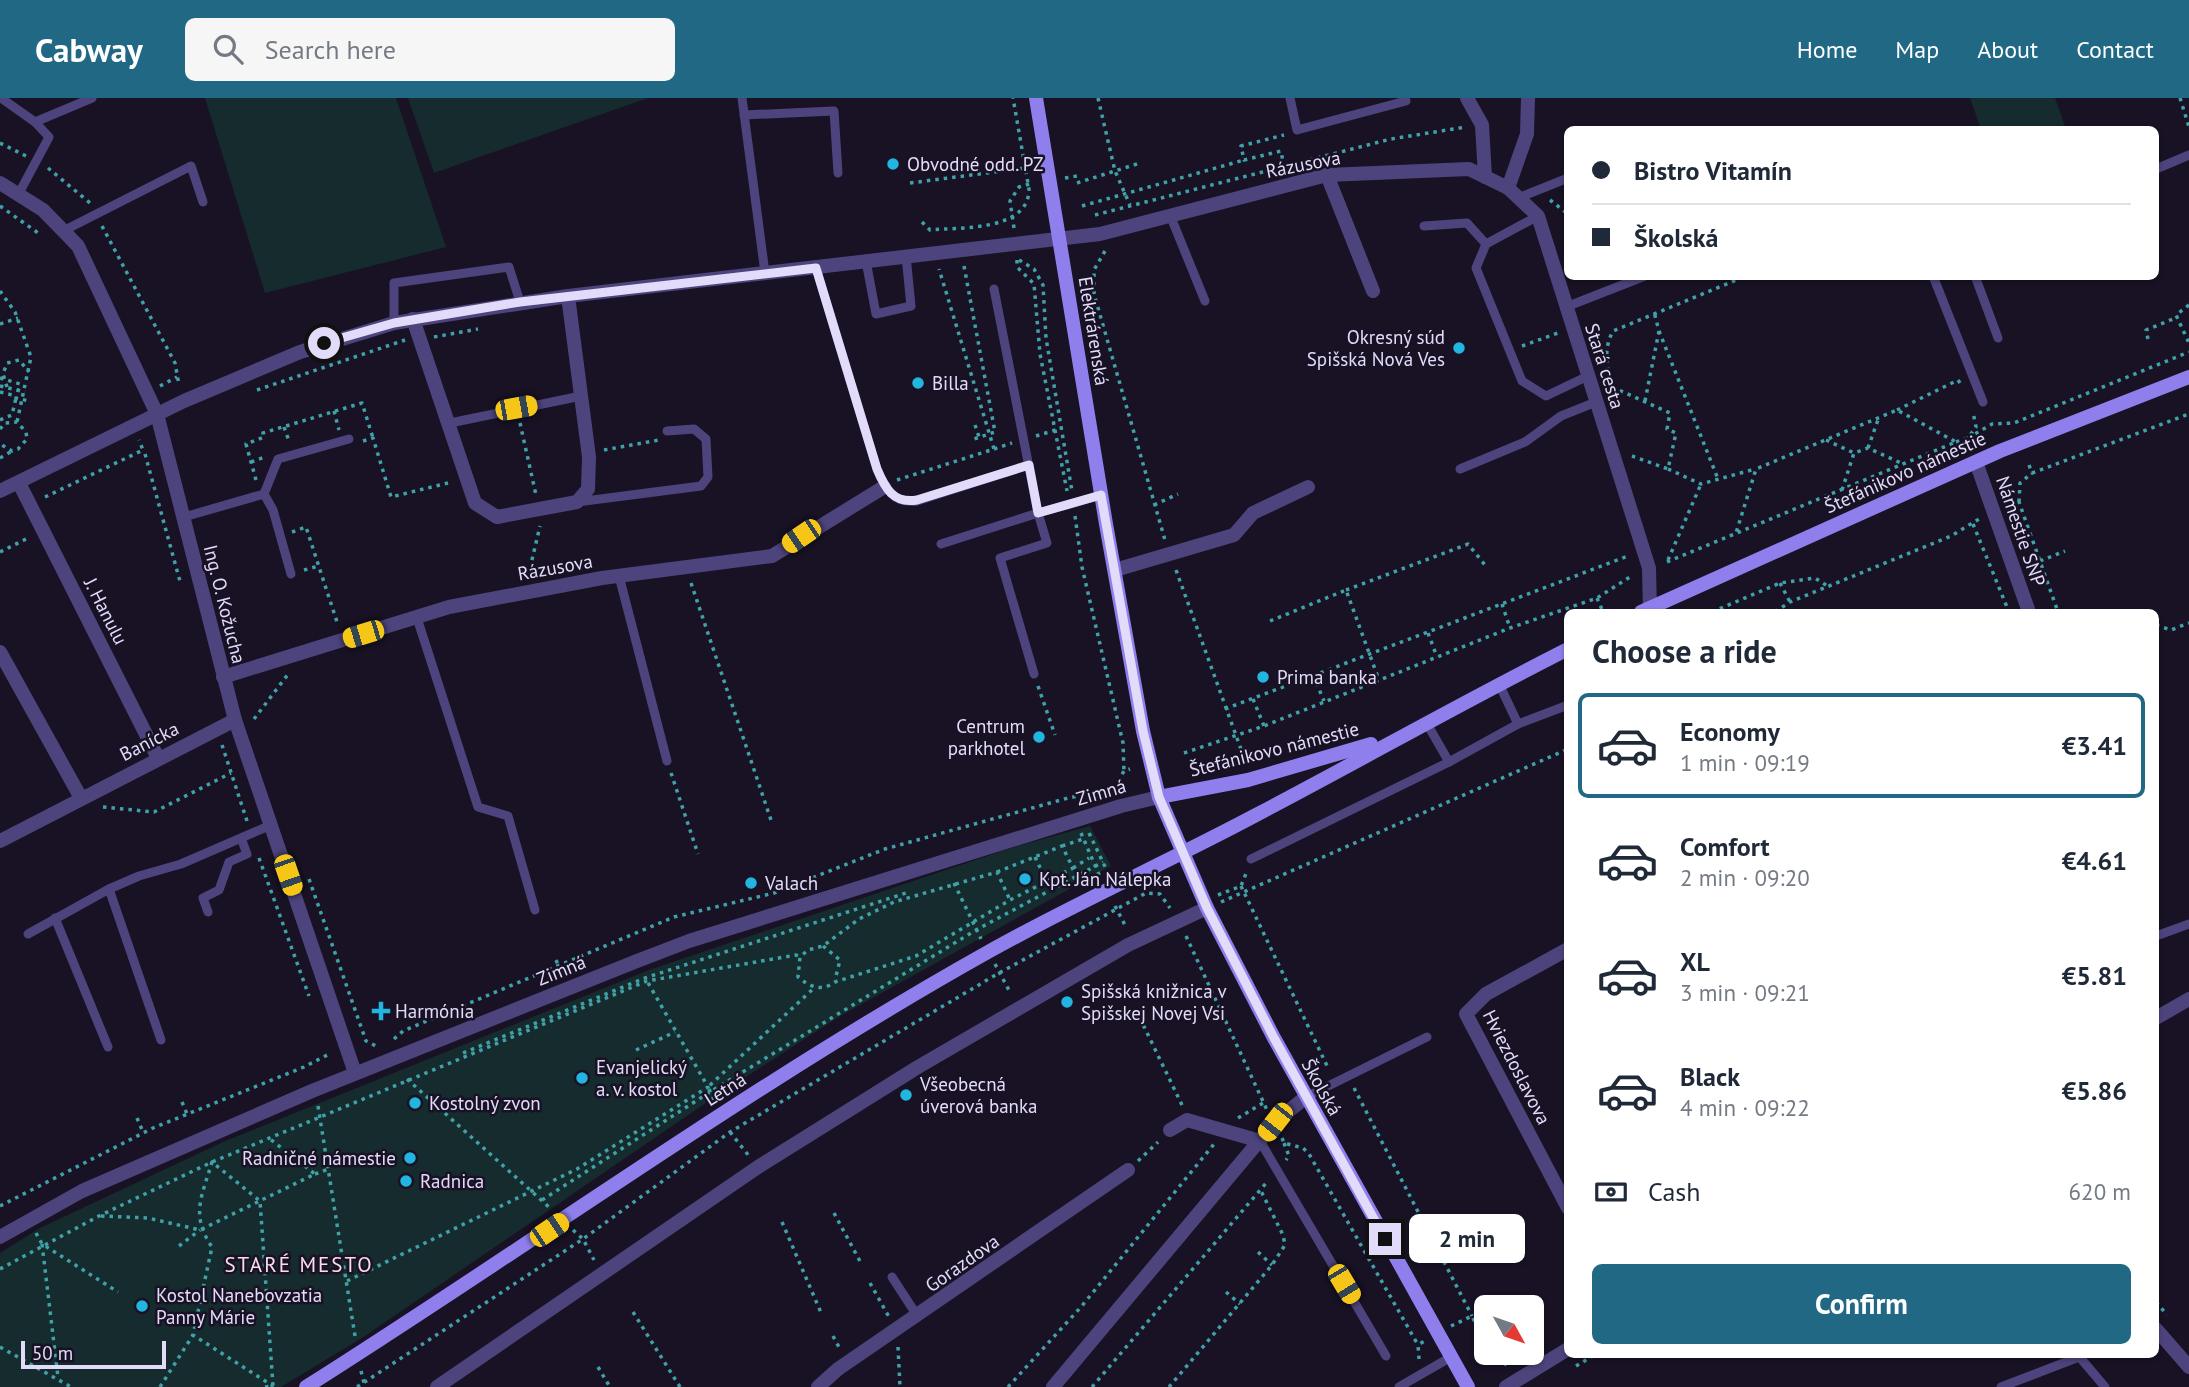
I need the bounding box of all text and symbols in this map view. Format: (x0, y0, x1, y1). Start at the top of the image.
search box (185, 18, 675, 81)
text: Cabway (35, 28, 143, 71)
icon: search (209, 30, 247, 68)
text: Search here (265, 33, 396, 66)
text: Home (1797, 34, 1857, 65)
text: Map (1895, 34, 1939, 65)
text: About (1977, 34, 2038, 65)
text: Contact (2076, 34, 2154, 65)
street label: Rázusova (1264, 145, 1342, 183)
place label: Obvodné odd. PZ (907, 152, 1043, 176)
text: Bistro Vitamín (1634, 154, 1792, 187)
marker: Obvodné odd. PZ (885, 156, 901, 172)
text: Školská (1634, 221, 1718, 254)
street label: Elektrárenská (1074, 275, 1114, 387)
street label: Stará cesta (1580, 320, 1630, 412)
place label: Okresný súd Spišská Nová Ves (1307, 325, 1445, 371)
route start (308, 327, 340, 359)
marker: Okresný súd Spišská Nová Ves (1451, 340, 1467, 356)
place label: Billa (932, 371, 969, 395)
marker: Billa (910, 375, 926, 391)
car (494, 394, 539, 422)
street label: Štefánikovo námestie (1821, 426, 1989, 518)
street label: Námestie SNP (1991, 473, 2051, 589)
car (778, 516, 825, 556)
street label: Ing. O. Kožucha (199, 542, 251, 666)
street label: Rázusova (516, 549, 594, 585)
street label: J. Hanulu (79, 573, 133, 648)
car (340, 618, 387, 650)
text: Choose a ride (1592, 630, 1777, 672)
place label: Prima banka (1277, 665, 1377, 689)
marker: Prima banka (1255, 669, 1271, 685)
place label: Centrum parkhotel (948, 714, 1025, 760)
icon: car (1596, 714, 1659, 777)
text: Economy (1680, 715, 1780, 748)
street label: Banícka (115, 716, 183, 766)
street label: Štefánikovo námestie (1187, 716, 1361, 782)
marker: Centrum parkhotel (1031, 729, 1047, 745)
text: €3.41 (2062, 729, 2127, 762)
text: 1 min · 09:19 (1680, 748, 1810, 777)
street label: Zimná (1073, 773, 1129, 811)
icon: car (1596, 829, 1659, 892)
text: Comfort (1680, 830, 1770, 863)
text: €4.61 (2062, 844, 2127, 877)
car (272, 852, 305, 898)
text: 2 min · 09:20 (1680, 863, 1810, 892)
place label: Kpt. Ján Nálepka (1039, 867, 1171, 891)
place label: Valach (764, 871, 818, 895)
marker: Kpt. Ján Nálepka (1017, 871, 1033, 887)
marker: Valach (743, 875, 759, 891)
icon: car (1596, 944, 1659, 1007)
text: XL (1680, 945, 1710, 978)
street label: Zimná (533, 949, 589, 991)
text: €5.81 (2062, 959, 2127, 992)
text: 3 min · 09:21 (1680, 978, 1810, 1007)
place label: Spišská knižnica v Spišskej Novej Vsi (1081, 979, 1227, 1025)
marker: Spišská knižnica v Spišskej Novej Vsi (1059, 994, 1075, 1010)
place label: Harmónia (395, 999, 474, 1023)
marker: Harmónia (373, 1003, 389, 1019)
street label: Hviezdoslavova (1478, 1005, 1556, 1129)
street label: Školská (1297, 1054, 1347, 1120)
place label: Evanjelický a. v. kostol (596, 1055, 687, 1101)
icon: car (1596, 1059, 1659, 1122)
text: Black (1680, 1060, 1740, 1093)
street label: Letná (700, 1067, 750, 1111)
marker: Evanjelický a. v. kostol (574, 1070, 590, 1086)
place label: Všeobecná úverová banka (919, 1072, 1038, 1118)
text: €5.86 (2062, 1074, 2127, 1107)
marker: Všeobecná úverová banka (898, 1087, 914, 1103)
place label: Kostolný zvon (429, 1091, 541, 1115)
text: 4 min · 09:22 (1680, 1093, 1810, 1122)
marker: Kostolný zvon (407, 1095, 423, 1111)
car (1254, 1099, 1297, 1145)
place label: Radničné námestie (242, 1146, 396, 1170)
marker: Radničné námestie (402, 1150, 418, 1166)
place label: Radnica (420, 1169, 484, 1193)
marker: Radnica (398, 1173, 414, 1189)
icon: cash (1592, 1173, 1630, 1211)
text: Cash (1648, 1175, 1700, 1208)
text: 620 m (2069, 1177, 2131, 1206)
car (526, 1210, 573, 1250)
callout: 2 min (1410, 1214, 1525, 1264)
route end (1369, 1223, 1401, 1255)
text: 2 min (1439, 1224, 1495, 1253)
street label: Gorazdova (920, 1229, 1004, 1297)
district label: STARÉ MESTO (224, 1251, 374, 1278)
car (1325, 1261, 1364, 1307)
button: Confirm (1592, 1264, 2131, 1344)
place label: Kostol Nanebovzatia Panny Márie (156, 1283, 322, 1329)
north arrow (1474, 1295, 1544, 1365)
map controls (1474, 1295, 1544, 1365)
marker: Kostol Nanebovzatia Panny Márie (134, 1298, 150, 1314)
scale bar (21, 1338, 166, 1370)
text: 50 m (32, 1341, 73, 1365)

